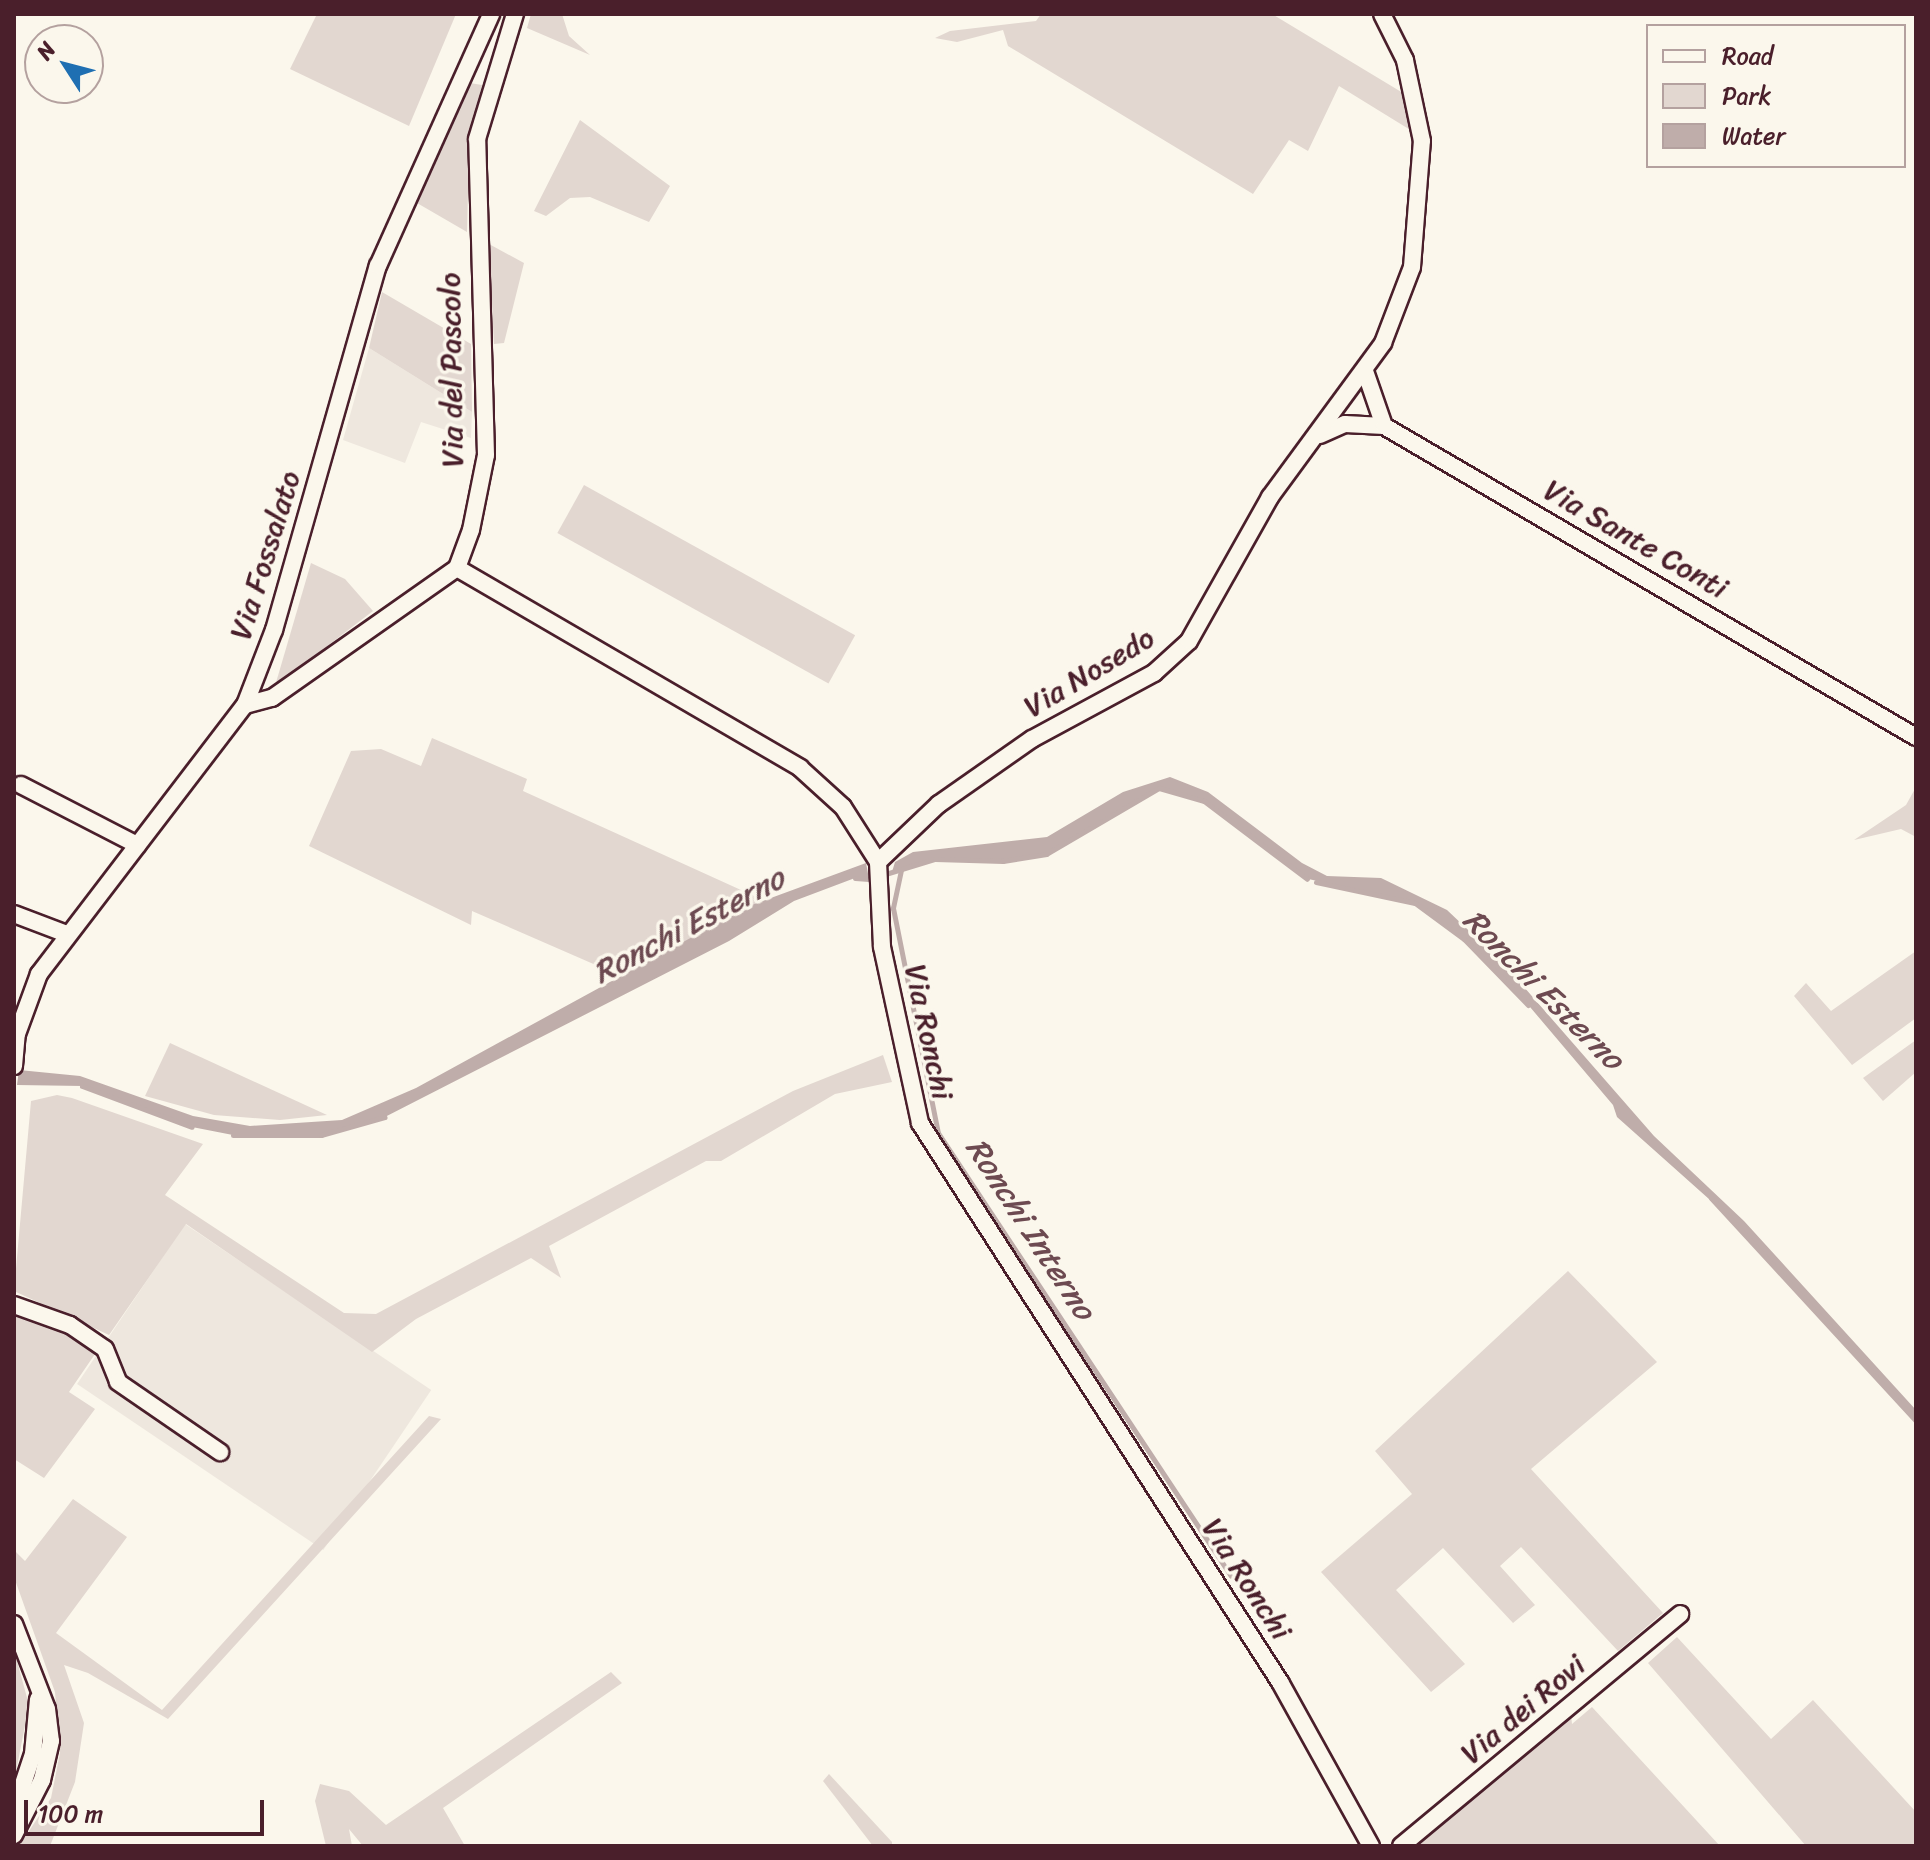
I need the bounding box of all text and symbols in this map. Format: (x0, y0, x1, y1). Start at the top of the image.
north arrow (24, 24, 104, 104)
legend (1646, 24, 1906, 168)
text: N (26, 33, 66, 68)
text: Road (1722, 35, 1773, 77)
text: Park (1722, 75, 1771, 117)
text: Water (1722, 115, 1785, 157)
street label: Via del Pascolo (431, 271, 471, 469)
street label: Via Fossalato (222, 466, 308, 644)
street label: Via Sante Conti (1537, 472, 1735, 606)
street label: Via Nosedo (1018, 619, 1160, 725)
water label: Ronchi Esterno (586, 859, 792, 993)
water label: Ronchi Esterno (1454, 901, 1632, 1079)
street label: Via Ronchi (897, 961, 961, 1103)
water label: Ronchi Interno (957, 1131, 1103, 1327)
street label: Via Ronchi (1194, 1512, 1300, 1646)
street label: Via dei Rovi (1453, 1646, 1593, 1772)
scale bar (28, 1784, 268, 1834)
text: 100 m (38, 1793, 103, 1835)

